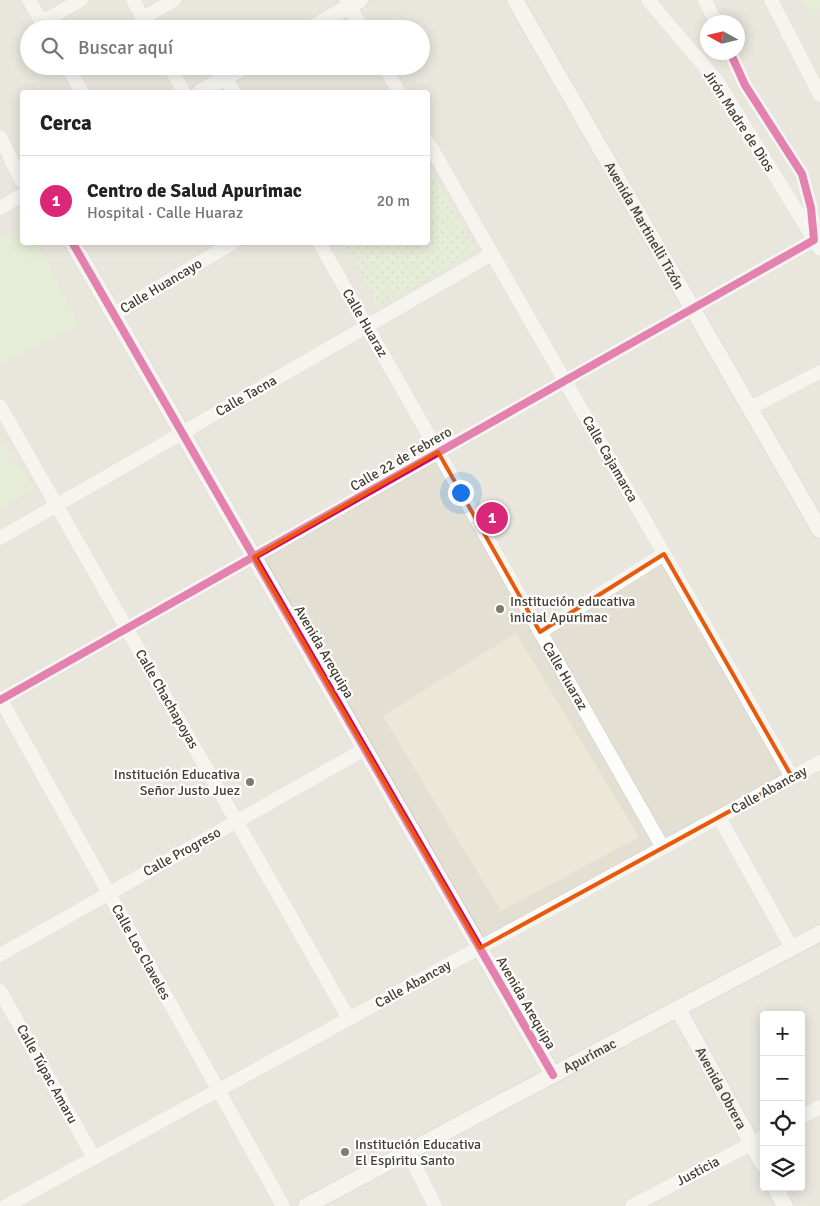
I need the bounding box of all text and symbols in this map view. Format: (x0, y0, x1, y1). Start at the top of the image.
north arrow (700, 15, 745, 60)
search box (20, 20, 430, 75)
icon: search (38, 34, 66, 62)
text: Buscar aquí (78, 36, 173, 60)
street label: Jirón Madre de Dios (700, 67, 778, 175)
text: Cerca (40, 110, 92, 136)
street label: Avenida Martinelli Tizón (601, 158, 688, 292)
text: Centro de Salud Apurimac (87, 179, 302, 203)
text: 1 (52, 191, 60, 211)
text: 20 m (376, 191, 410, 211)
text: Hospital · Calle Huaraz (87, 203, 243, 223)
street label: Calle Huancayo (117, 255, 205, 317)
street label: Calle Huaraz (339, 286, 391, 360)
street label: Calle Tacna (212, 372, 280, 420)
street label: Calle Cajamarca (578, 413, 642, 505)
street label: Calle 22 de Febrero (347, 423, 455, 495)
your location (448, 480, 474, 506)
pin: 1 (476, 499, 508, 537)
place label: Institución educativa inicial Apurimac (510, 593, 635, 626)
street label: Avenida Arequipa (291, 603, 357, 701)
marker: Institución educativa inicial Apurimac (494, 603, 506, 615)
street label: Calle Huaraz (539, 639, 591, 713)
street label: Calle Chachapoyas (132, 646, 202, 752)
street label: Calle Abancay (728, 762, 810, 818)
place label: Institución Educativa Señor Justo Juez (114, 766, 240, 799)
marker: Institución Educativa Señor Justo Juez (244, 776, 256, 788)
street label: Calle Progreso (140, 824, 224, 880)
street label: Calle Los Claveles (108, 901, 174, 1003)
street label: Avenida Arequipa (493, 954, 559, 1052)
street label: Calle Abancay (372, 956, 454, 1012)
map controls (760, 1011, 805, 1191)
button: + (760, 1011, 805, 1056)
street label: Calle Túpac Amaru (13, 1021, 81, 1127)
street label: Apurímac (560, 1034, 619, 1076)
street label: Avenida Obrera (692, 1044, 751, 1132)
button: − (760, 1056, 805, 1101)
button: locate (760, 1101, 805, 1146)
place label: Institución Educativa El Espiritu Santo (355, 1136, 481, 1169)
marker: Institución Educativa El Espiritu Santo (339, 1146, 351, 1158)
button: layers (760, 1146, 805, 1191)
street label: Justicia (673, 1153, 723, 1189)

